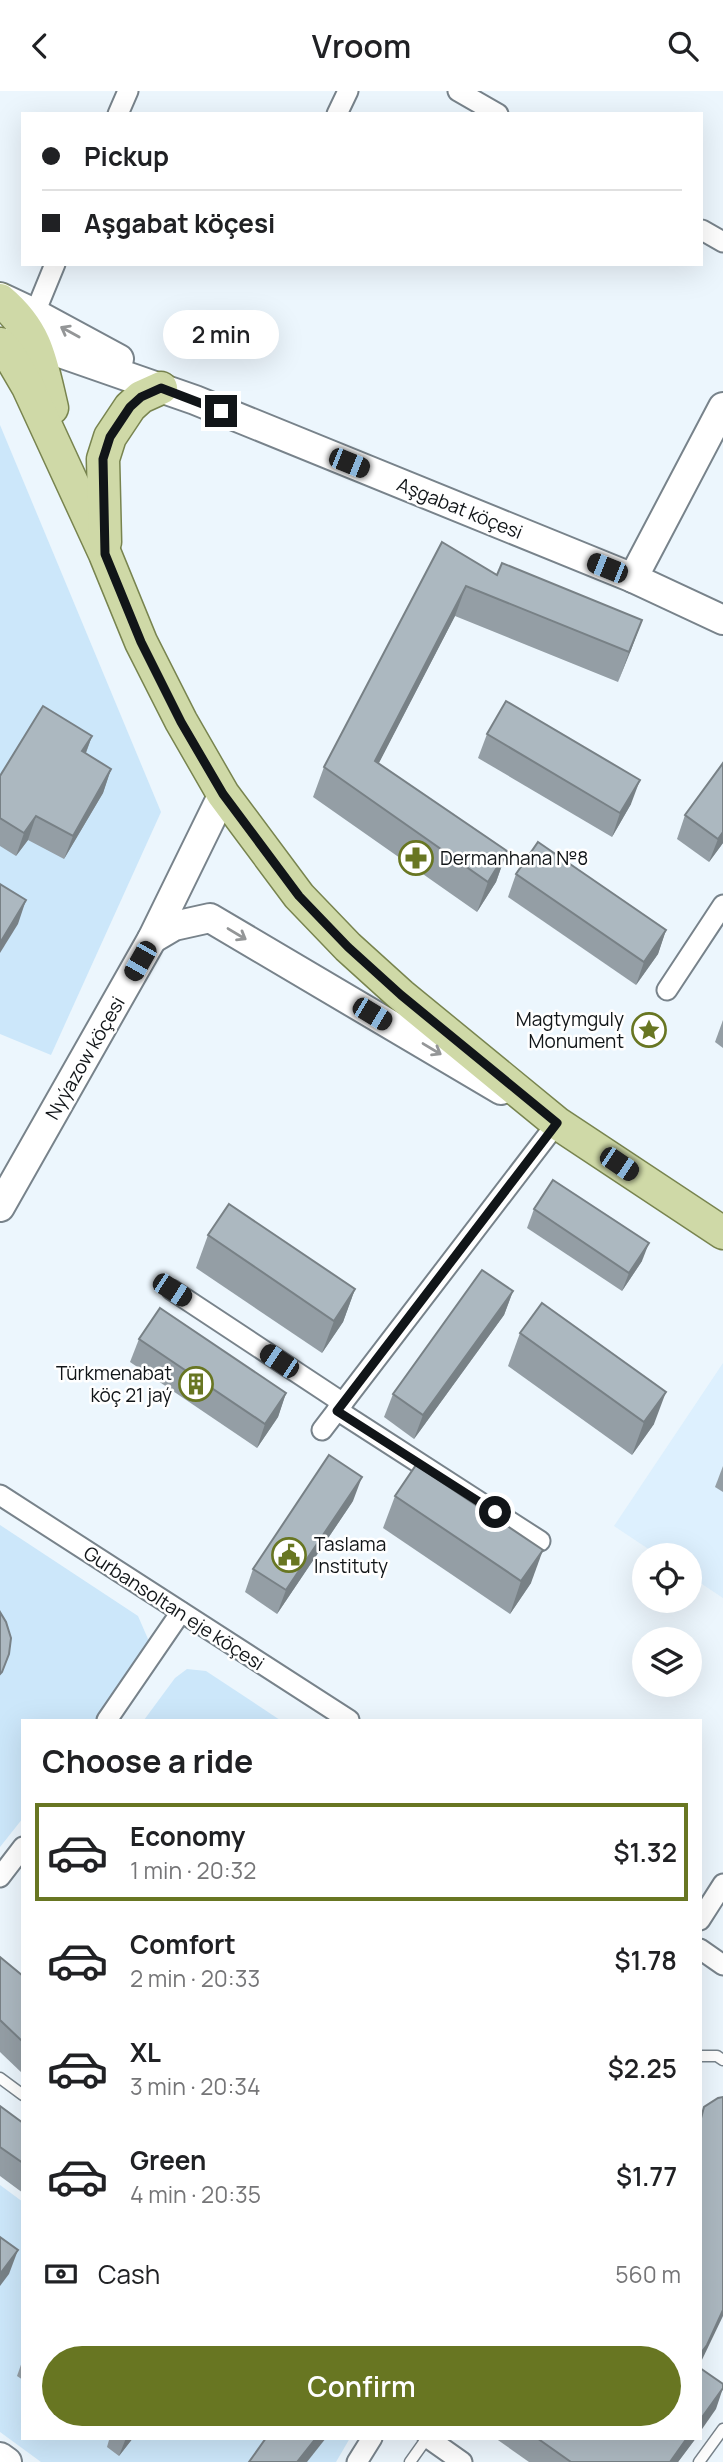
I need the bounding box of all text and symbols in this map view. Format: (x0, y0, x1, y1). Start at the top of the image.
text: Vroom (312, 24, 411, 68)
icon: back (21, 27, 59, 65)
icon: search (664, 27, 702, 65)
text: Pickup (84, 138, 169, 174)
text: Aşgabat köçesi (84, 205, 275, 241)
callout: 2 min (163, 309, 279, 359)
text: 2 min (192, 318, 250, 350)
one-way arrow (61, 325, 81, 339)
route end (205, 395, 237, 427)
car (326, 445, 373, 481)
street label: Aşgabat köçesi (393, 471, 527, 545)
car (584, 550, 631, 586)
pharmacy icon: Dermanhana №8 (397, 839, 435, 877)
place label: Dermanhana №8 (440, 845, 588, 871)
one-way arrow (226, 927, 246, 941)
car (121, 938, 160, 984)
street label: Nyýazow köçesi (39, 992, 131, 1124)
car (349, 994, 396, 1034)
place label: Magtymguly Monument (516, 1006, 624, 1054)
place icon: Magtymguly Monument (630, 1011, 668, 1049)
one-way arrow (422, 1043, 442, 1057)
car (596, 1144, 643, 1184)
car (149, 1270, 196, 1310)
car (256, 1341, 303, 1381)
place label: Türkmenabat köç 21 jaý (56, 1360, 172, 1408)
building icon: Türkmenabat köç 21 jaý (177, 1365, 215, 1403)
route start (479, 1496, 511, 1528)
place label: Taslama Instituty (314, 1531, 388, 1579)
public building icon: Taslama Instituty (270, 1536, 308, 1574)
street label: Gurbansoltan eje köçesi (79, 1540, 269, 1676)
map controls (632, 1543, 702, 1697)
button: locate (632, 1543, 702, 1613)
button: layers (632, 1627, 702, 1697)
text: Choose a ride (42, 1739, 253, 1783)
text: Economy (130, 1818, 245, 1854)
icon: car (46, 1821, 109, 1884)
text: $1.32 (613, 1834, 677, 1870)
text: 1 min · 20:32 (130, 1854, 256, 1886)
text: Comfort (130, 1926, 236, 1962)
icon: car (46, 1929, 109, 1992)
text: $1.78 (614, 1942, 677, 1978)
text: 2 min · 20:33 (130, 1962, 260, 1994)
text: XL (130, 2034, 161, 2070)
icon: car (46, 2037, 109, 2100)
text: $2.25 (608, 2050, 677, 2086)
text: 3 min · 20:34 (130, 2070, 261, 2102)
text: Green (130, 2142, 206, 2178)
icon: car (46, 2145, 109, 2208)
text: $1.77 (616, 2158, 677, 2194)
text: 4 min · 20:35 (130, 2178, 261, 2210)
icon: cash (42, 2255, 80, 2293)
text: Cash (98, 2256, 160, 2292)
text: 560 m (615, 2258, 681, 2290)
button: Confirm (42, 2346, 681, 2426)

